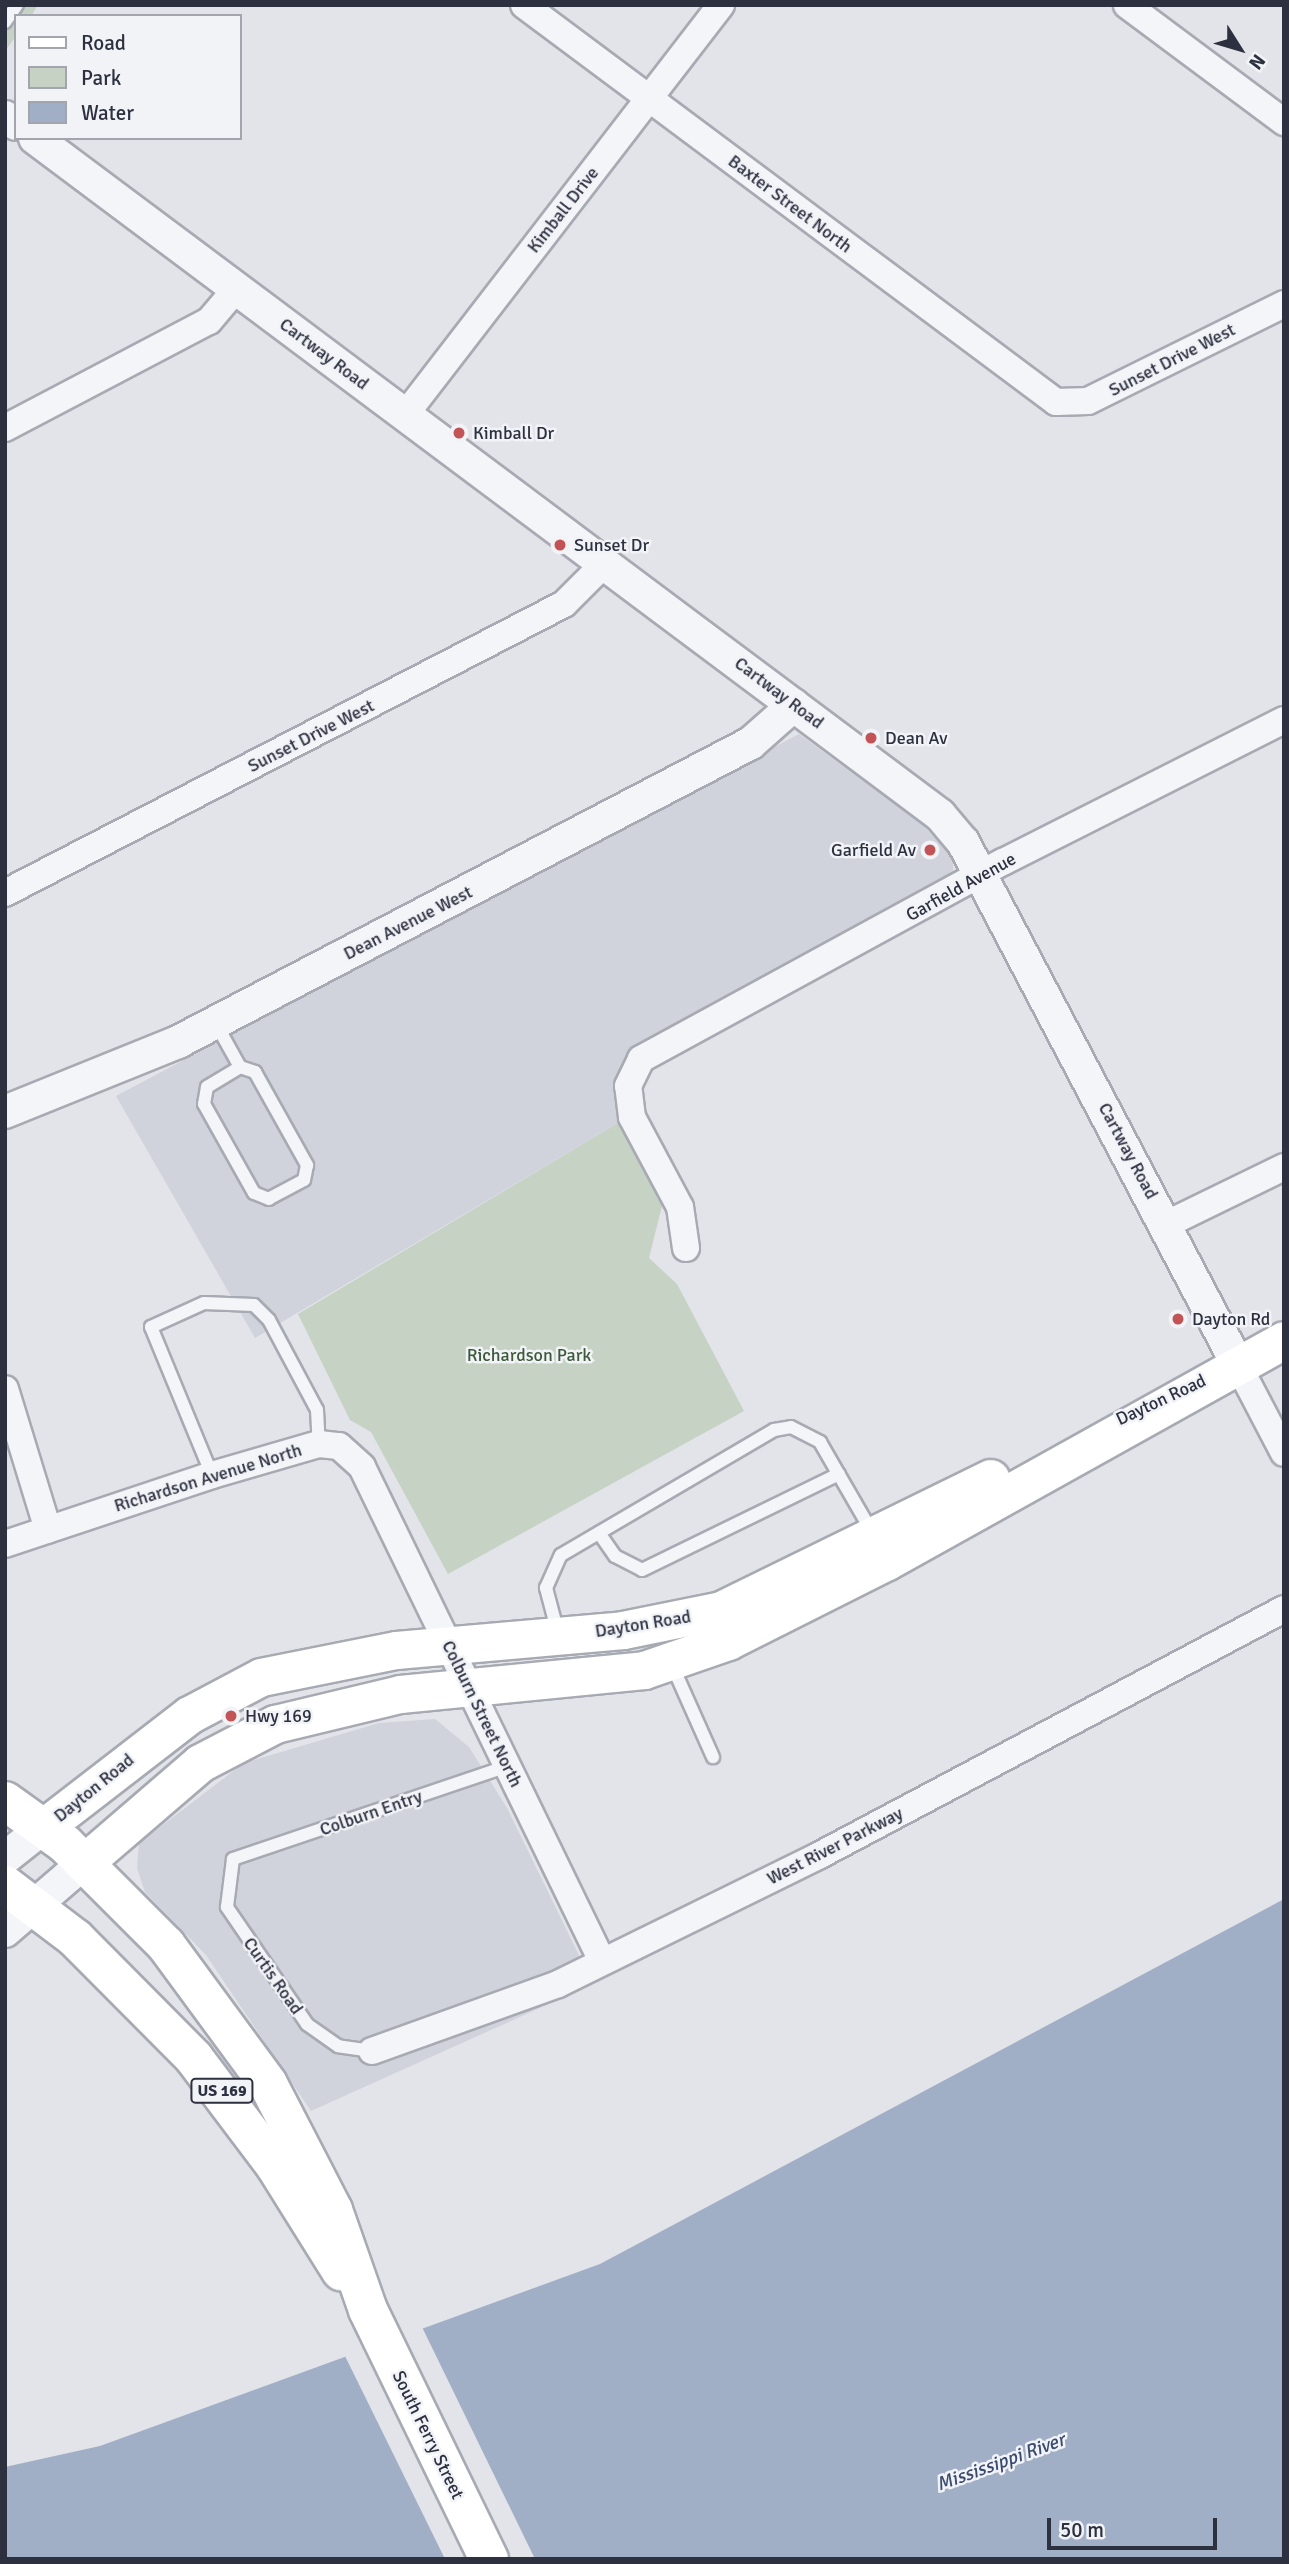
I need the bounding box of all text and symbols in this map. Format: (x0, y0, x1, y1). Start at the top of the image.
legend (14, 14, 242, 140)
north arrow (1205, 14, 1275, 84)
text: Road (81, 30, 126, 56)
text: N (1243, 49, 1270, 74)
text: Park (81, 65, 121, 91)
text: Water (81, 100, 134, 126)
street label: Baxter Street North (724, 150, 856, 258)
street label: Kimball Drive (523, 163, 603, 257)
street label: Cartway Road (275, 313, 373, 395)
street label: Sunset Drive West (1105, 319, 1239, 401)
place label: Kimball Dr (473, 422, 554, 444)
marker: Kimball Dr (451, 425, 467, 441)
place label: Sunset Dr (574, 534, 649, 556)
marker: Sunset Dr (552, 537, 568, 553)
street label: Cartway Road (730, 652, 828, 734)
street label: Sunset Drive West (244, 695, 378, 777)
place label: Dean Av (885, 727, 947, 749)
marker: Dean Av (863, 730, 879, 746)
place label: Garfield Av (831, 839, 916, 861)
marker: Garfield Av (922, 842, 938, 858)
street label: Garfield Avenue (902, 848, 1020, 926)
street label: Dean Avenue West (340, 881, 476, 965)
street label: Cartway Road (1094, 1099, 1162, 1203)
place label: Dayton Rd (1192, 1308, 1270, 1330)
marker: Dayton Rd (1170, 1311, 1186, 1327)
park label: Richardson Park (467, 1344, 591, 1366)
street label: Dayton Road (1113, 1370, 1209, 1430)
street label: Richardson Avenue North (112, 1439, 304, 1517)
street label: Dayton Road (593, 1606, 693, 1642)
street label: Colburn Street North (437, 1637, 527, 1791)
place label: Hwy 169 (245, 1705, 312, 1727)
marker: Hwy 169 (223, 1708, 239, 1724)
street label: Dayton Road (50, 1749, 138, 1827)
street label: Colburn Entry (317, 1785, 425, 1841)
street label: West River Parkway (763, 1802, 907, 1890)
street label: Curtis Road (239, 1933, 307, 2019)
road number: US 169 (189, 2078, 255, 2104)
street label: South Ferry Street (388, 2367, 468, 2503)
water label: Mississippi River (934, 2429, 1068, 2497)
scale bar (1051, 2504, 1221, 2548)
text: 50 m (1060, 2517, 1104, 2543)

